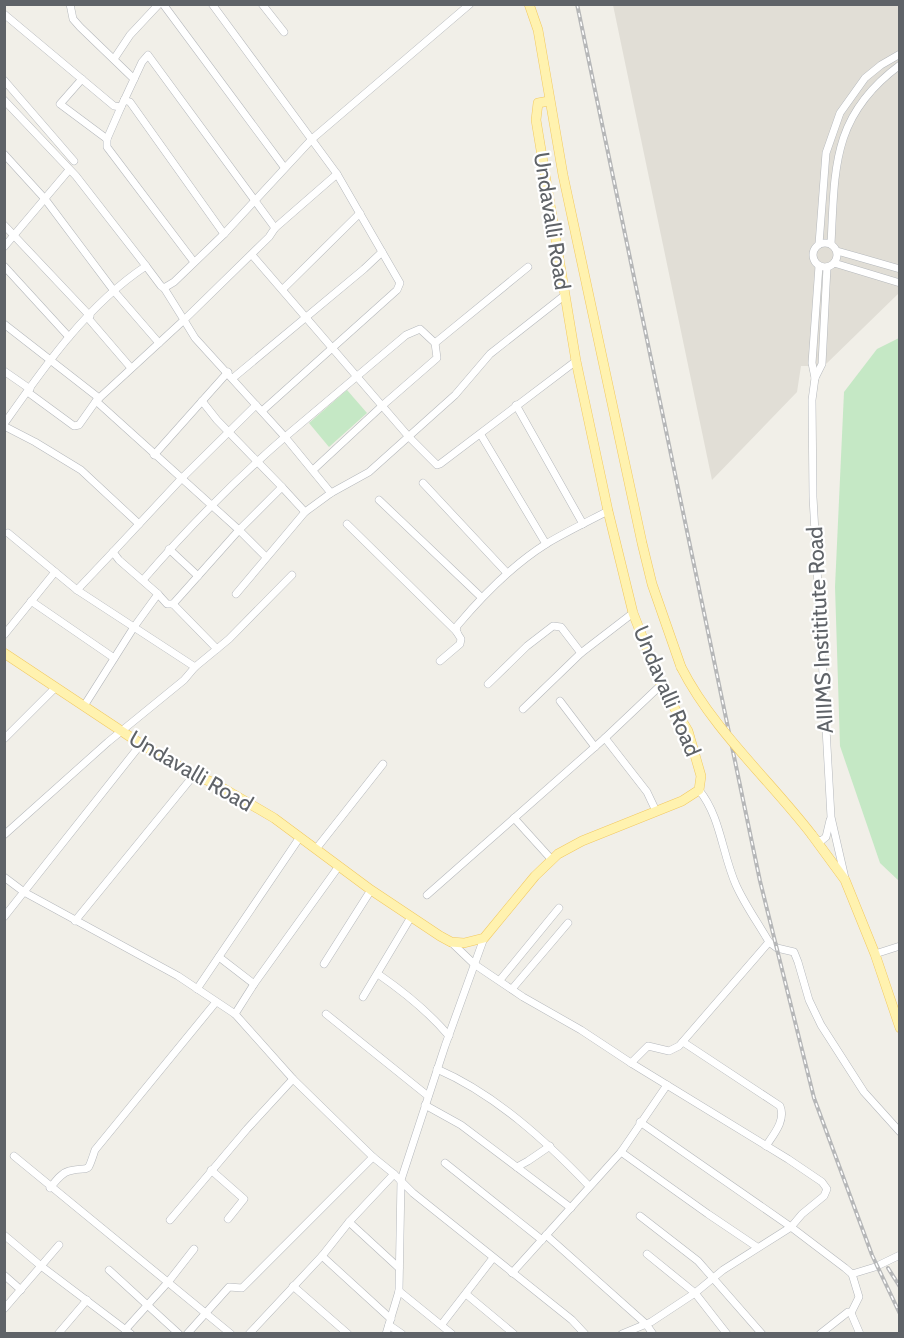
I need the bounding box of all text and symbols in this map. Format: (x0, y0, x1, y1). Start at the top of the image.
street label: Undavalli Road (528, 150, 576, 292)
street label: AIIIMS Instititute Road (801, 526, 839, 734)
street label: Undavalli Road (627, 622, 707, 760)
street label: Undavalli Road (124, 725, 258, 817)

